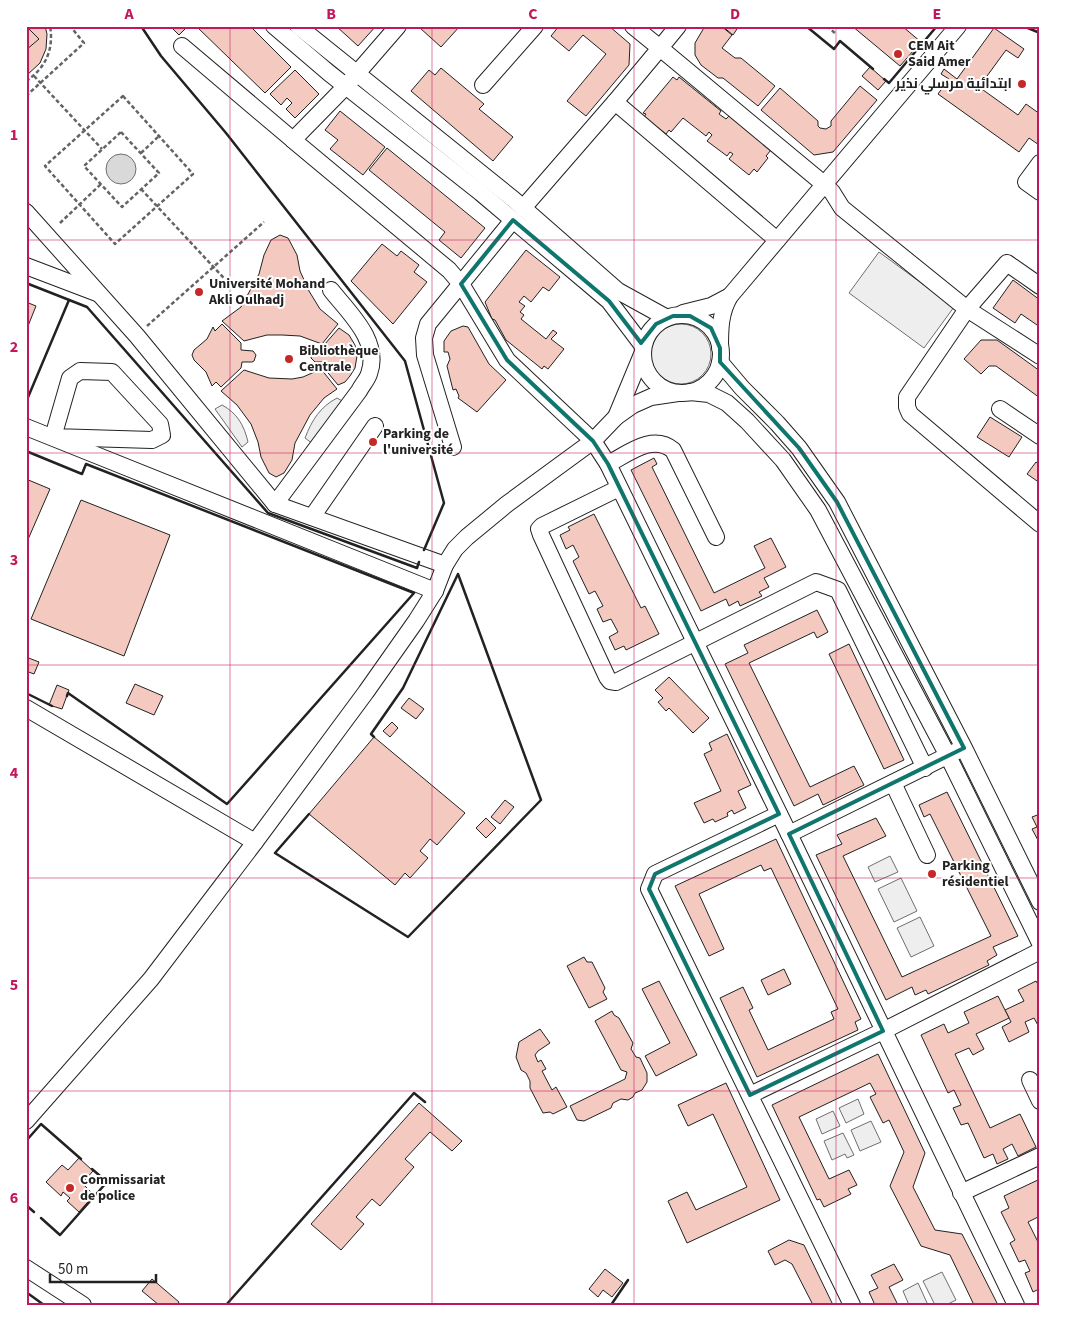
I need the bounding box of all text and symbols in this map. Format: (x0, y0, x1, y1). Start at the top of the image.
text: A (123, 3, 134, 25)
text: B (326, 3, 336, 25)
text: C (528, 3, 538, 25)
text: D (730, 3, 740, 25)
text: E (933, 3, 941, 25)
place label: CEM Ait Said Amer (908, 36, 971, 72)
marker: CEM Ait Said Amer (892, 48, 904, 60)
place label: ابتدائية مرسلي نذير (895, 74, 1012, 95)
marker: ابتدائية مرسلي نذير (1016, 78, 1028, 90)
text: 1 (10, 124, 18, 146)
place label: Université Mohand Akli Oulhadj (208, 274, 325, 310)
marker: Université Mohand Akli Oulhadj (193, 286, 205, 298)
text: 2 (10, 336, 18, 358)
place label: Bibliothèque Centrale (299, 341, 378, 377)
marker: Bibliothèque Centrale (283, 353, 295, 365)
place label: Parking de l'université (383, 424, 453, 460)
marker: Parking de l'université (367, 436, 379, 448)
text: 3 (10, 549, 18, 571)
text: 4 (10, 762, 19, 784)
place label: Parking résidentiel (942, 856, 1009, 892)
marker: Parking résidentiel (926, 868, 938, 880)
text: 5 (10, 974, 18, 996)
place label: Commissariat de police (80, 1170, 166, 1206)
marker: Commissariat de police (64, 1182, 76, 1194)
text: 6 (10, 1187, 18, 1209)
scale bar (50, 1251, 156, 1283)
text: 50 m (58, 1259, 88, 1280)

